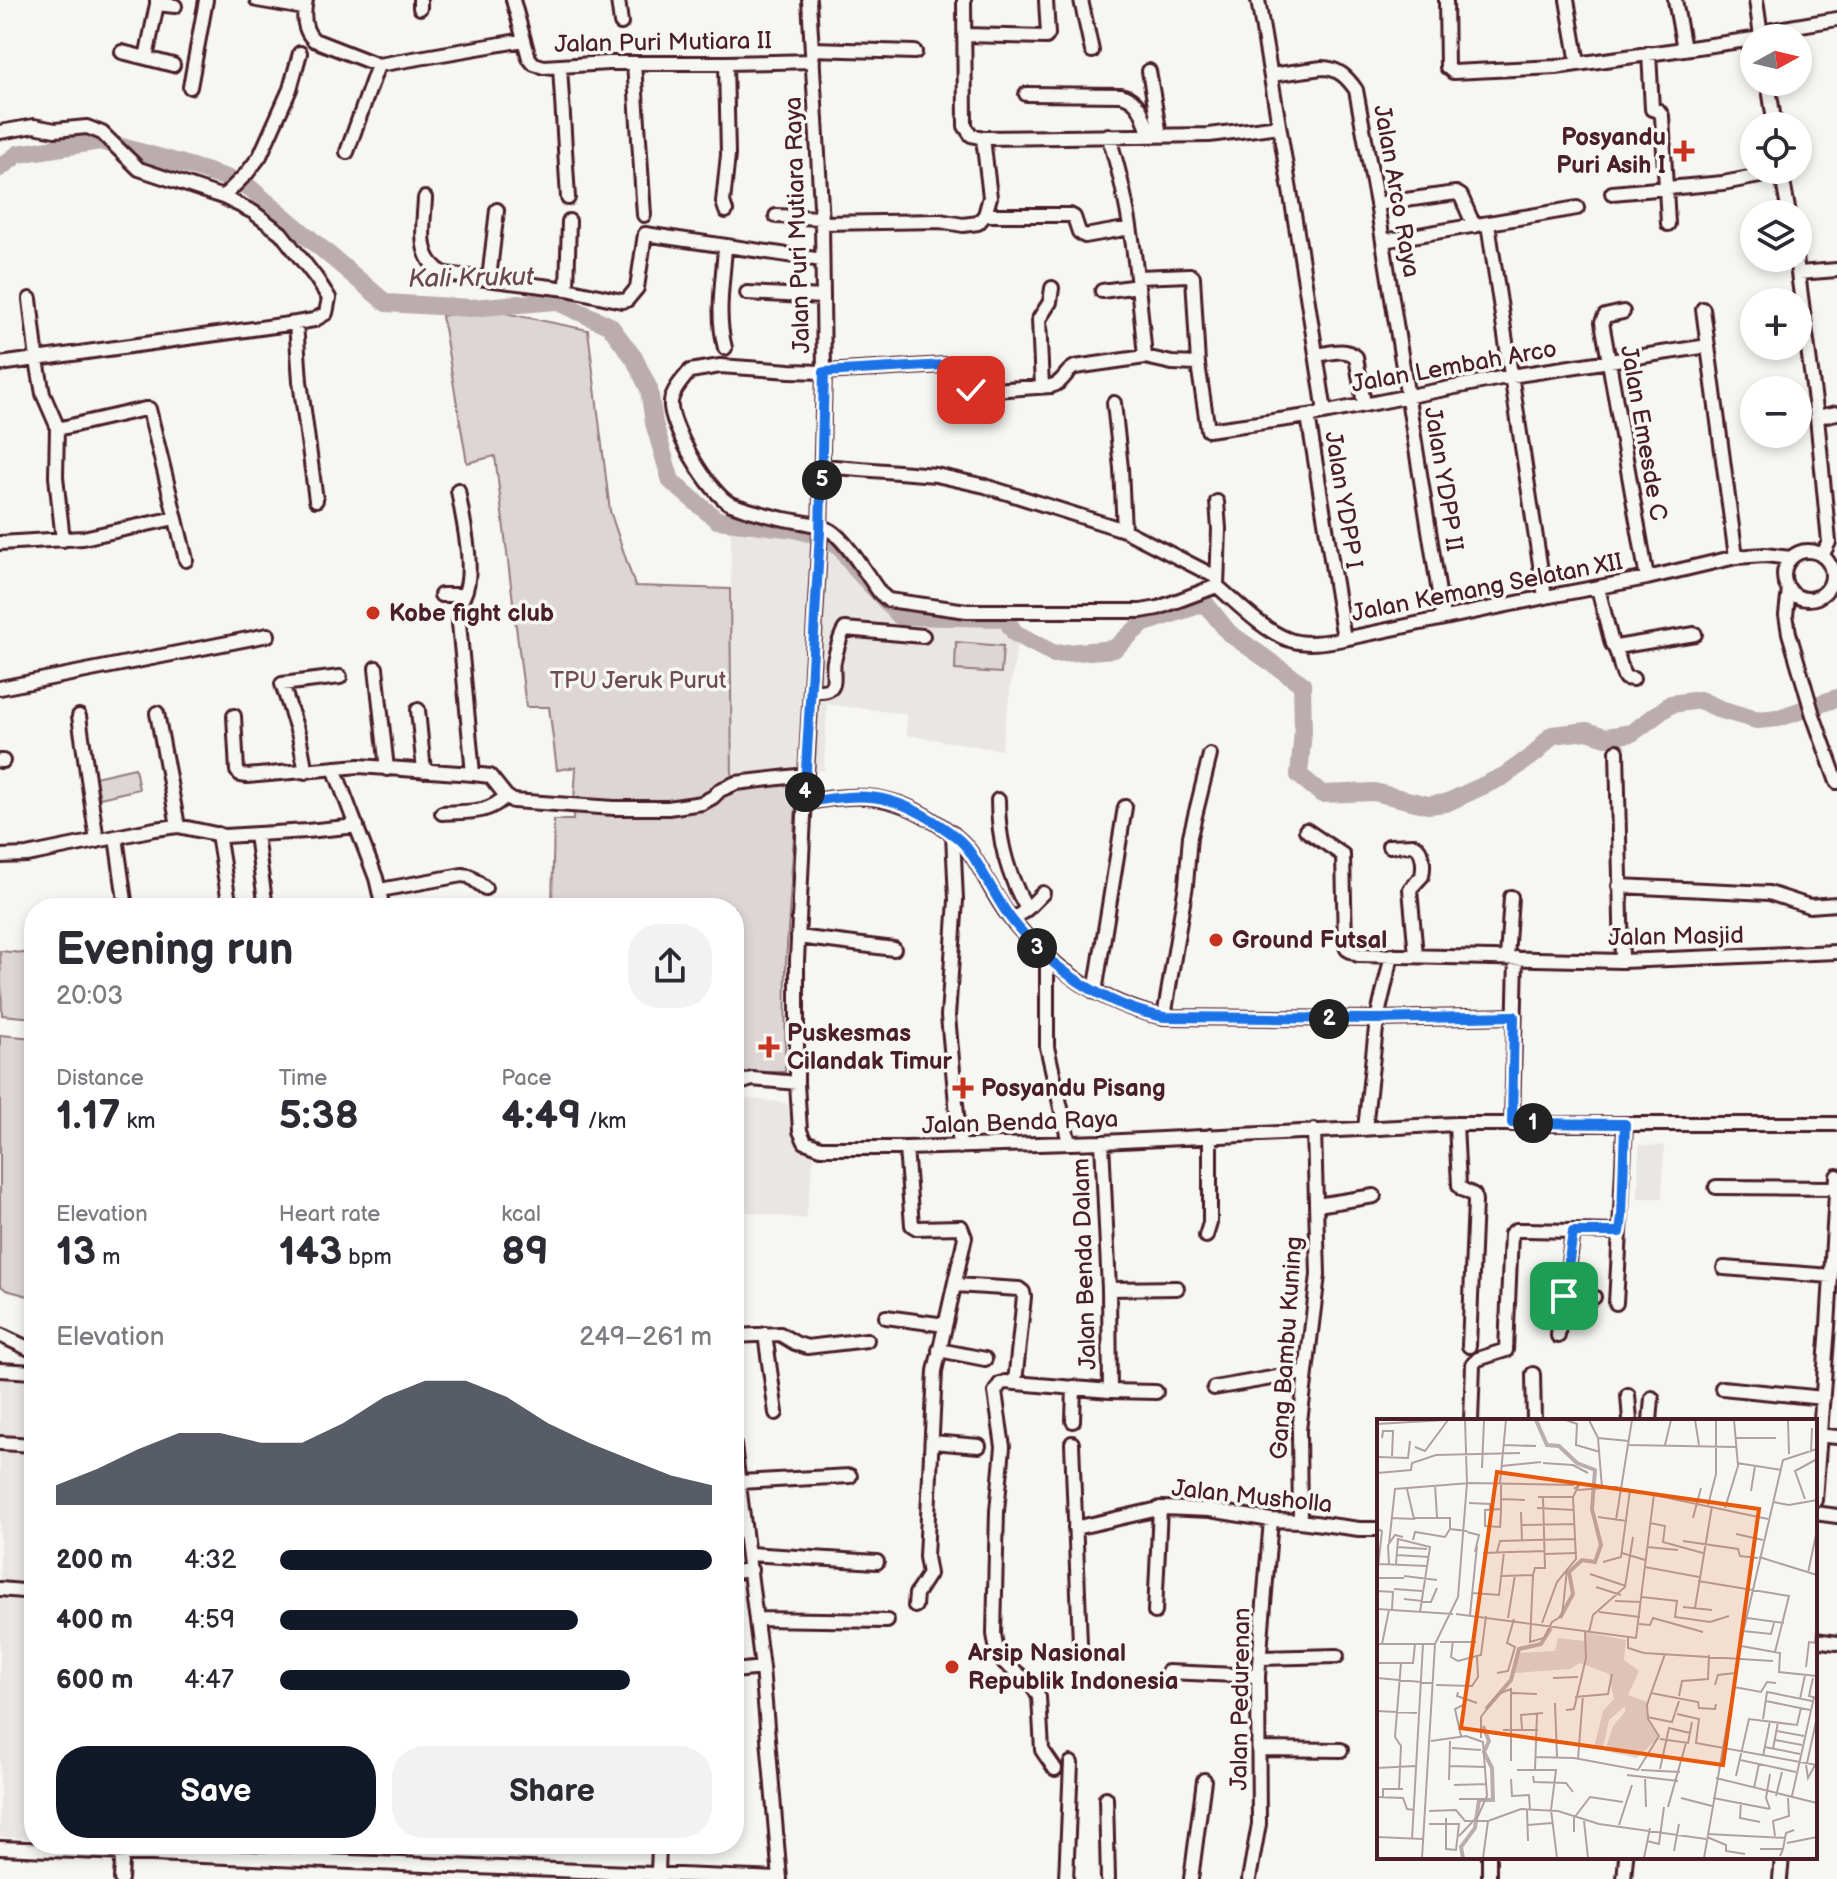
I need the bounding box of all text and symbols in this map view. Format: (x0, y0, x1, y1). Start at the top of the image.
north arrow (1740, 24, 1812, 96)
map controls (1740, 24, 1812, 448)
street label: Jalan Puri Mutiara II (554, 26, 772, 59)
street label: Jalan Puri Mutiara Raya (779, 96, 816, 354)
street label: Jalan Arco Raya (1367, 103, 1426, 280)
button: locate (1740, 112, 1812, 184)
place label: Posyandu Puri Asih I (1556, 123, 1666, 180)
marker: Posyandu Puri Asih I (1673, 140, 1695, 162)
button: layers (1740, 200, 1812, 272)
water label: Kali Krukut (408, 262, 535, 295)
button: + (1740, 288, 1812, 360)
street label: Jalan Lembah Arco (1349, 334, 1559, 399)
street label: Jalan Emesde C (1614, 343, 1673, 523)
pin (937, 356, 1005, 424)
icon: check (949, 368, 993, 412)
button: − (1740, 376, 1812, 448)
street label: Jalan YDPP II (1418, 405, 1469, 553)
street label: Jalan YDPP I (1318, 429, 1369, 571)
pin: 5 (802, 460, 842, 500)
text: 5 (816, 466, 828, 493)
street label: Jalan Kemang Selatan XII (1349, 547, 1625, 628)
place label: Kobe fight club (389, 599, 554, 628)
marker: Kobe fight club (364, 604, 382, 622)
park label: TPU Jeruk Purut (550, 666, 727, 695)
pin: 4 (785, 772, 825, 812)
text: 4 (799, 778, 811, 805)
street label: Jalan Masjid (1608, 921, 1744, 952)
text: Evening run (56, 924, 293, 977)
button: share (628, 924, 712, 1008)
place label: Ground Futsal (1232, 926, 1387, 955)
pin: 3 (1017, 928, 1057, 968)
marker: Ground Futsal (1207, 931, 1225, 949)
text: 3 (1031, 934, 1043, 961)
text: 20:03 (56, 981, 123, 1012)
pin: 2 (1309, 999, 1349, 1039)
text: 2 (1322, 1005, 1336, 1032)
place label: Puskesmas Cilandak Timur (787, 1019, 953, 1076)
marker: Puskesmas Cilandak Timur (758, 1036, 780, 1058)
text: Distance (56, 1065, 144, 1092)
text: Time (279, 1065, 327, 1092)
text: Pace (501, 1065, 552, 1092)
place label: Posyandu Pisang (981, 1074, 1166, 1103)
marker: Posyandu Pisang (952, 1077, 974, 1099)
text: 1.17 (56, 1092, 121, 1140)
text: 5:38 (279, 1092, 359, 1140)
text: 4:49 (501, 1092, 582, 1140)
pin: 1 (1513, 1103, 1553, 1143)
street label: Jalan Benda Raya (921, 1105, 1119, 1140)
text: km (121, 1108, 155, 1135)
text: /km (582, 1108, 626, 1135)
text: 1 (1528, 1109, 1538, 1136)
street label: Jalan Benda Dalam (1066, 1158, 1103, 1370)
text: Elevation (56, 1201, 148, 1228)
text: Heart rate (279, 1201, 380, 1228)
text: kcal (501, 1201, 541, 1228)
text: 13 (56, 1228, 96, 1276)
text: 143 (279, 1228, 342, 1276)
text: 89 (501, 1228, 549, 1276)
street label: Gang Bambu Kuning (1264, 1236, 1309, 1461)
text: m (96, 1244, 120, 1271)
text: bpm (342, 1244, 392, 1271)
pin (1530, 1262, 1598, 1330)
icon: arrive (1542, 1274, 1586, 1318)
text: Elevation (56, 1322, 164, 1353)
text: 249–261 m (579, 1322, 712, 1353)
inset map (1377, 1419, 1817, 1859)
street label: Jalan Musholla (1170, 1474, 1334, 1519)
text: 200 m (56, 1545, 133, 1576)
text: 4:32 (184, 1545, 236, 1576)
text: 400 m (56, 1605, 133, 1636)
text: 4:59 (184, 1605, 235, 1636)
street label: Jalan Pedurenan (1224, 1607, 1257, 1791)
place label: Arsip Nasional Republik Indonesia (967, 1639, 1178, 1696)
marker: Arsip Nasional Republik Indonesia (943, 1658, 961, 1676)
text: 600 m (56, 1665, 133, 1696)
text: 4:47 (184, 1665, 234, 1696)
button: Save (56, 1746, 376, 1838)
button: Share (392, 1746, 712, 1838)

